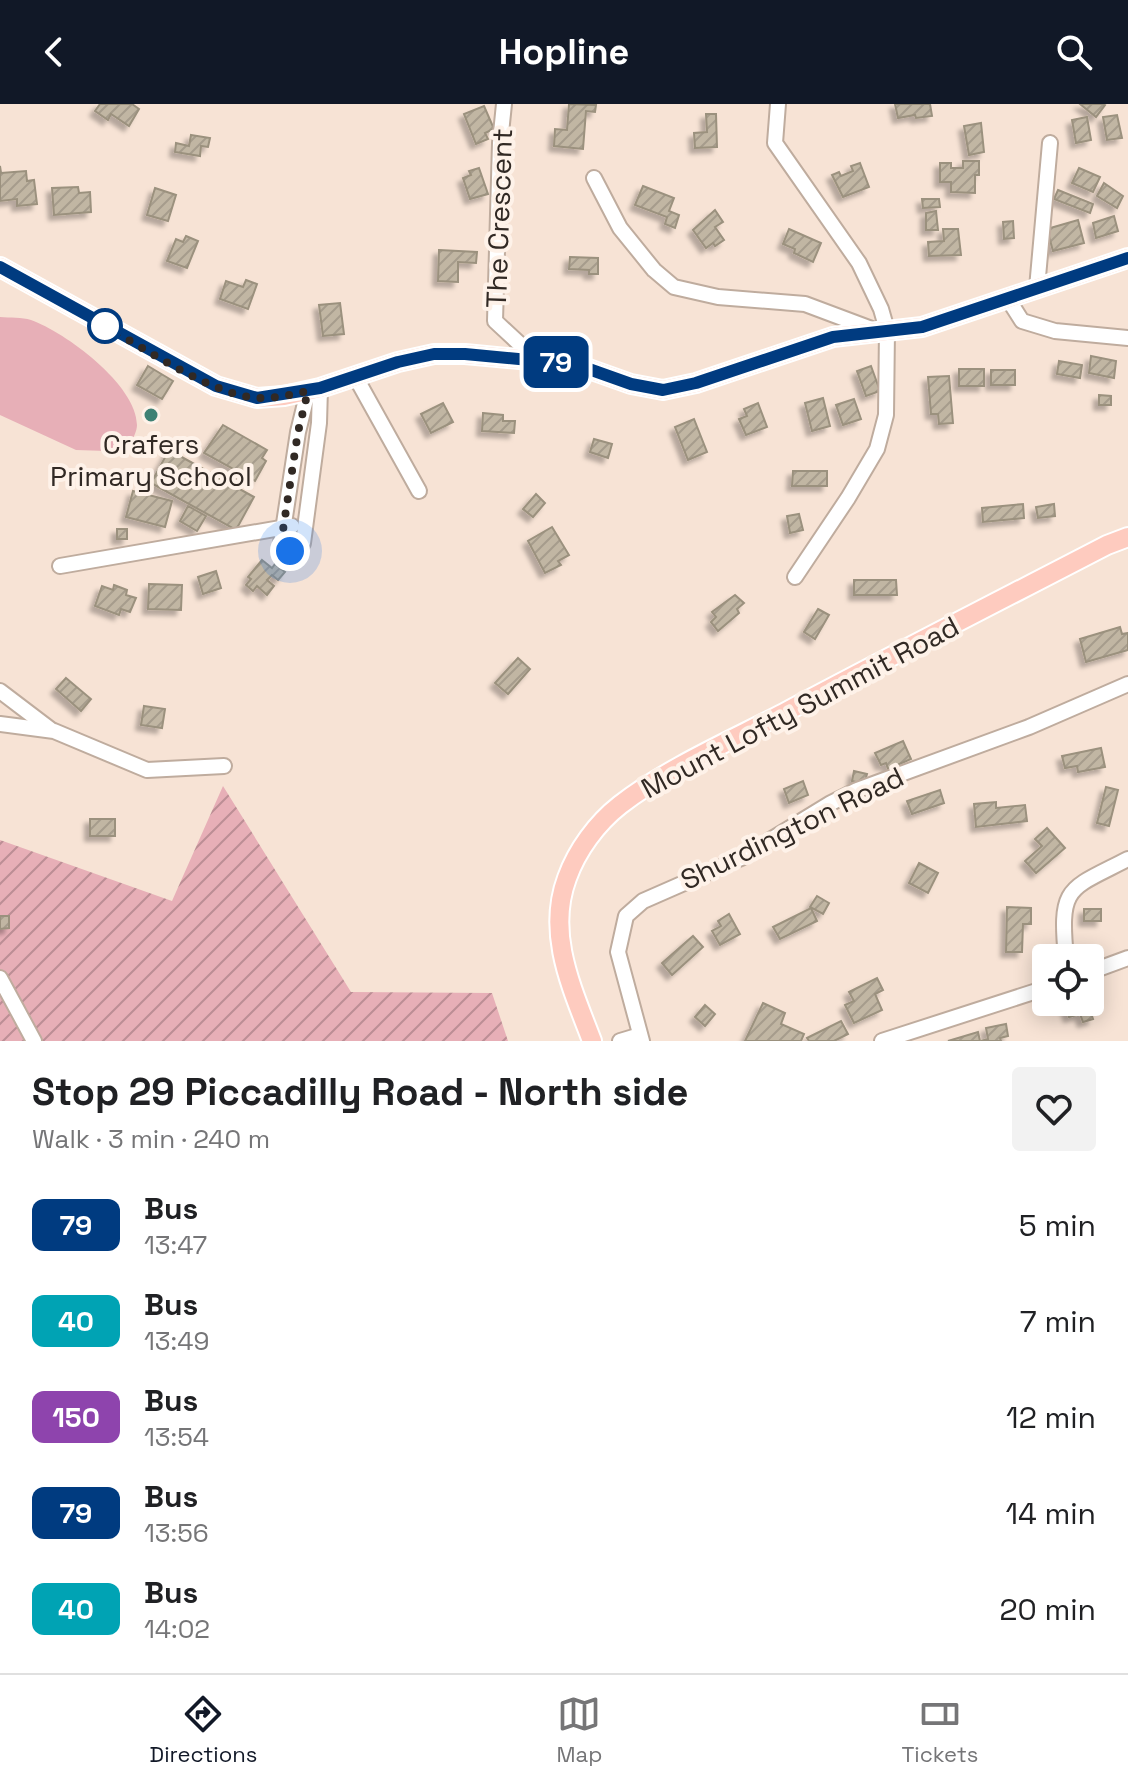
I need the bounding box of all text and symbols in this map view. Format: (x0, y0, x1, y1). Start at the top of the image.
text: Hopline (499, 29, 629, 75)
icon: back (32, 30, 76, 74)
icon: search (1052, 30, 1096, 74)
street label: The Crescent (478, 128, 520, 308)
unlabelled marker (88, 309, 122, 343)
line badge: 79 (520, 336, 592, 388)
text: 79 (540, 344, 572, 380)
marker: Crafers Primary School (142, 406, 160, 424)
place label: Crafers Primary School (50, 426, 252, 494)
your location (270, 531, 310, 571)
street label: Mount Lofty Summit Road (635, 608, 965, 806)
street label: Shurdington Road (674, 758, 910, 898)
map controls (1032, 944, 1104, 1016)
button: locate (1032, 944, 1104, 1016)
button: heart (1012, 1067, 1096, 1151)
text: Stop 29 Piccadilly Road - North side (32, 1068, 688, 1116)
text: Walk · 3 min · 240 m (32, 1122, 270, 1156)
text: Bus (144, 1189, 198, 1228)
text: 5 min (1019, 1206, 1096, 1245)
text: 79 (60, 1207, 92, 1243)
text: 13:47 (144, 1228, 207, 1262)
text: Bus (144, 1285, 198, 1324)
text: 7 min (1020, 1302, 1096, 1341)
text: 40 (58, 1303, 94, 1339)
text: 13:49 (144, 1324, 209, 1358)
text: Bus (144, 1381, 198, 1420)
text: 12 min (1006, 1398, 1096, 1437)
text: 150 (52, 1399, 100, 1435)
text: 13:54 (144, 1420, 209, 1454)
text: Bus (144, 1477, 198, 1516)
text: 14 min (1005, 1494, 1096, 1533)
text: 79 (60, 1495, 92, 1531)
text: 13:56 (144, 1516, 209, 1550)
text: Bus (144, 1573, 198, 1612)
text: 20 min (999, 1590, 1096, 1629)
text: 40 (58, 1591, 94, 1627)
text: 14:02 (144, 1612, 210, 1646)
tab: Directions (150, 1692, 257, 1768)
tab: Map (557, 1692, 602, 1768)
tab: Tickets (902, 1692, 978, 1768)

